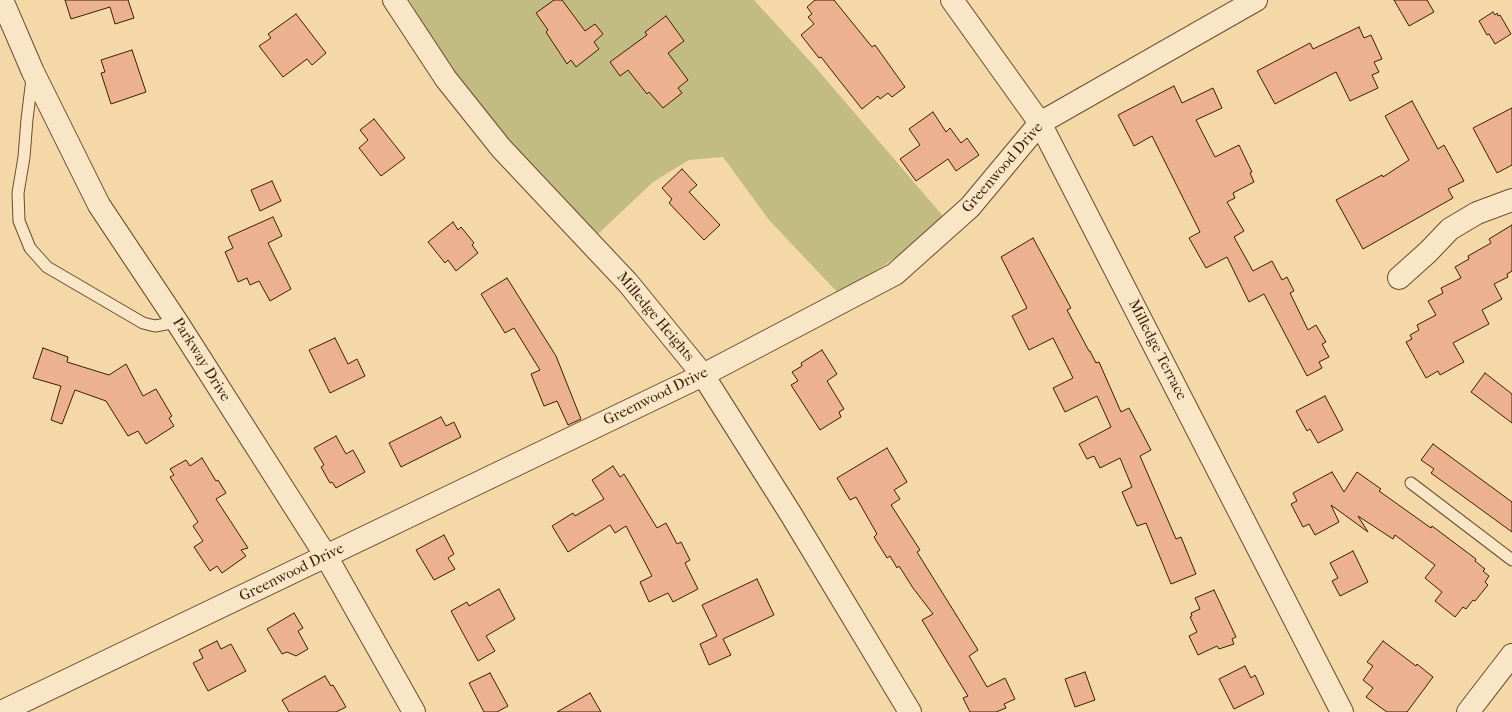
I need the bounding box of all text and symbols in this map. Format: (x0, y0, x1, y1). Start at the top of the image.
street label: Greenwood Drive (959, 119, 1047, 217)
street label: Milledge Heights (612, 269, 698, 365)
street label: Milledge Terrace (1124, 297, 1190, 403)
street label: Parkway Drive (168, 315, 234, 405)
street label: Greenwood Drive (601, 364, 711, 430)
street label: Greenwood Drive (237, 540, 347, 606)

